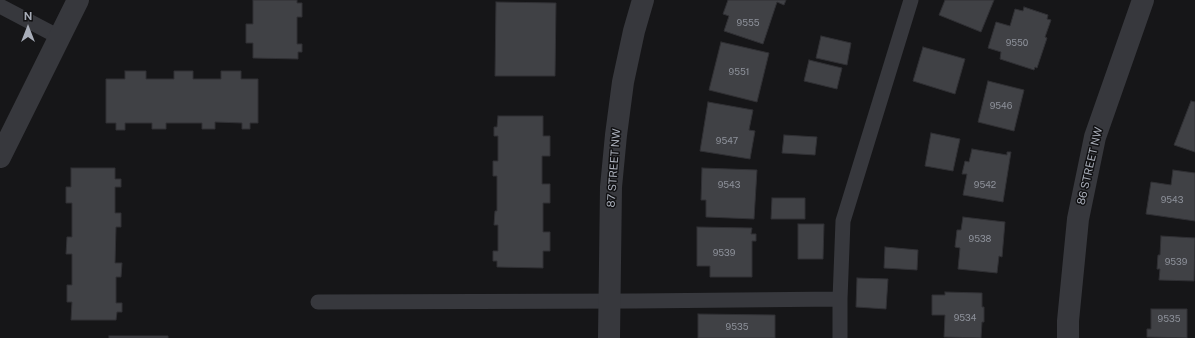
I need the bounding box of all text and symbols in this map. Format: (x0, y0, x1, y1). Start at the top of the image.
north arrow (8, 8, 48, 48)
text: N (24, 10, 32, 22)
house number: 9555 (737, 18, 759, 28)
house number: 9550 (1006, 38, 1028, 48)
house number: 9551 (729, 67, 749, 77)
house number: 9546 (990, 101, 1012, 111)
street label: 86 STREET NW (1075, 126, 1105, 206)
street label: 87 STREET NW (605, 128, 623, 208)
house number: 9547 (716, 136, 738, 146)
house number: 9543 (718, 180, 740, 190)
house number: 9542 (974, 180, 996, 190)
house number: 9543 (1161, 195, 1183, 205)
house number: 9538 (969, 234, 991, 244)
house number: 9539 (713, 248, 735, 258)
house number: 9539 (1165, 257, 1187, 267)
house number: 9534 (954, 313, 976, 323)
house number: 9535 (1158, 314, 1180, 324)
house number: 9535 (726, 322, 748, 332)

